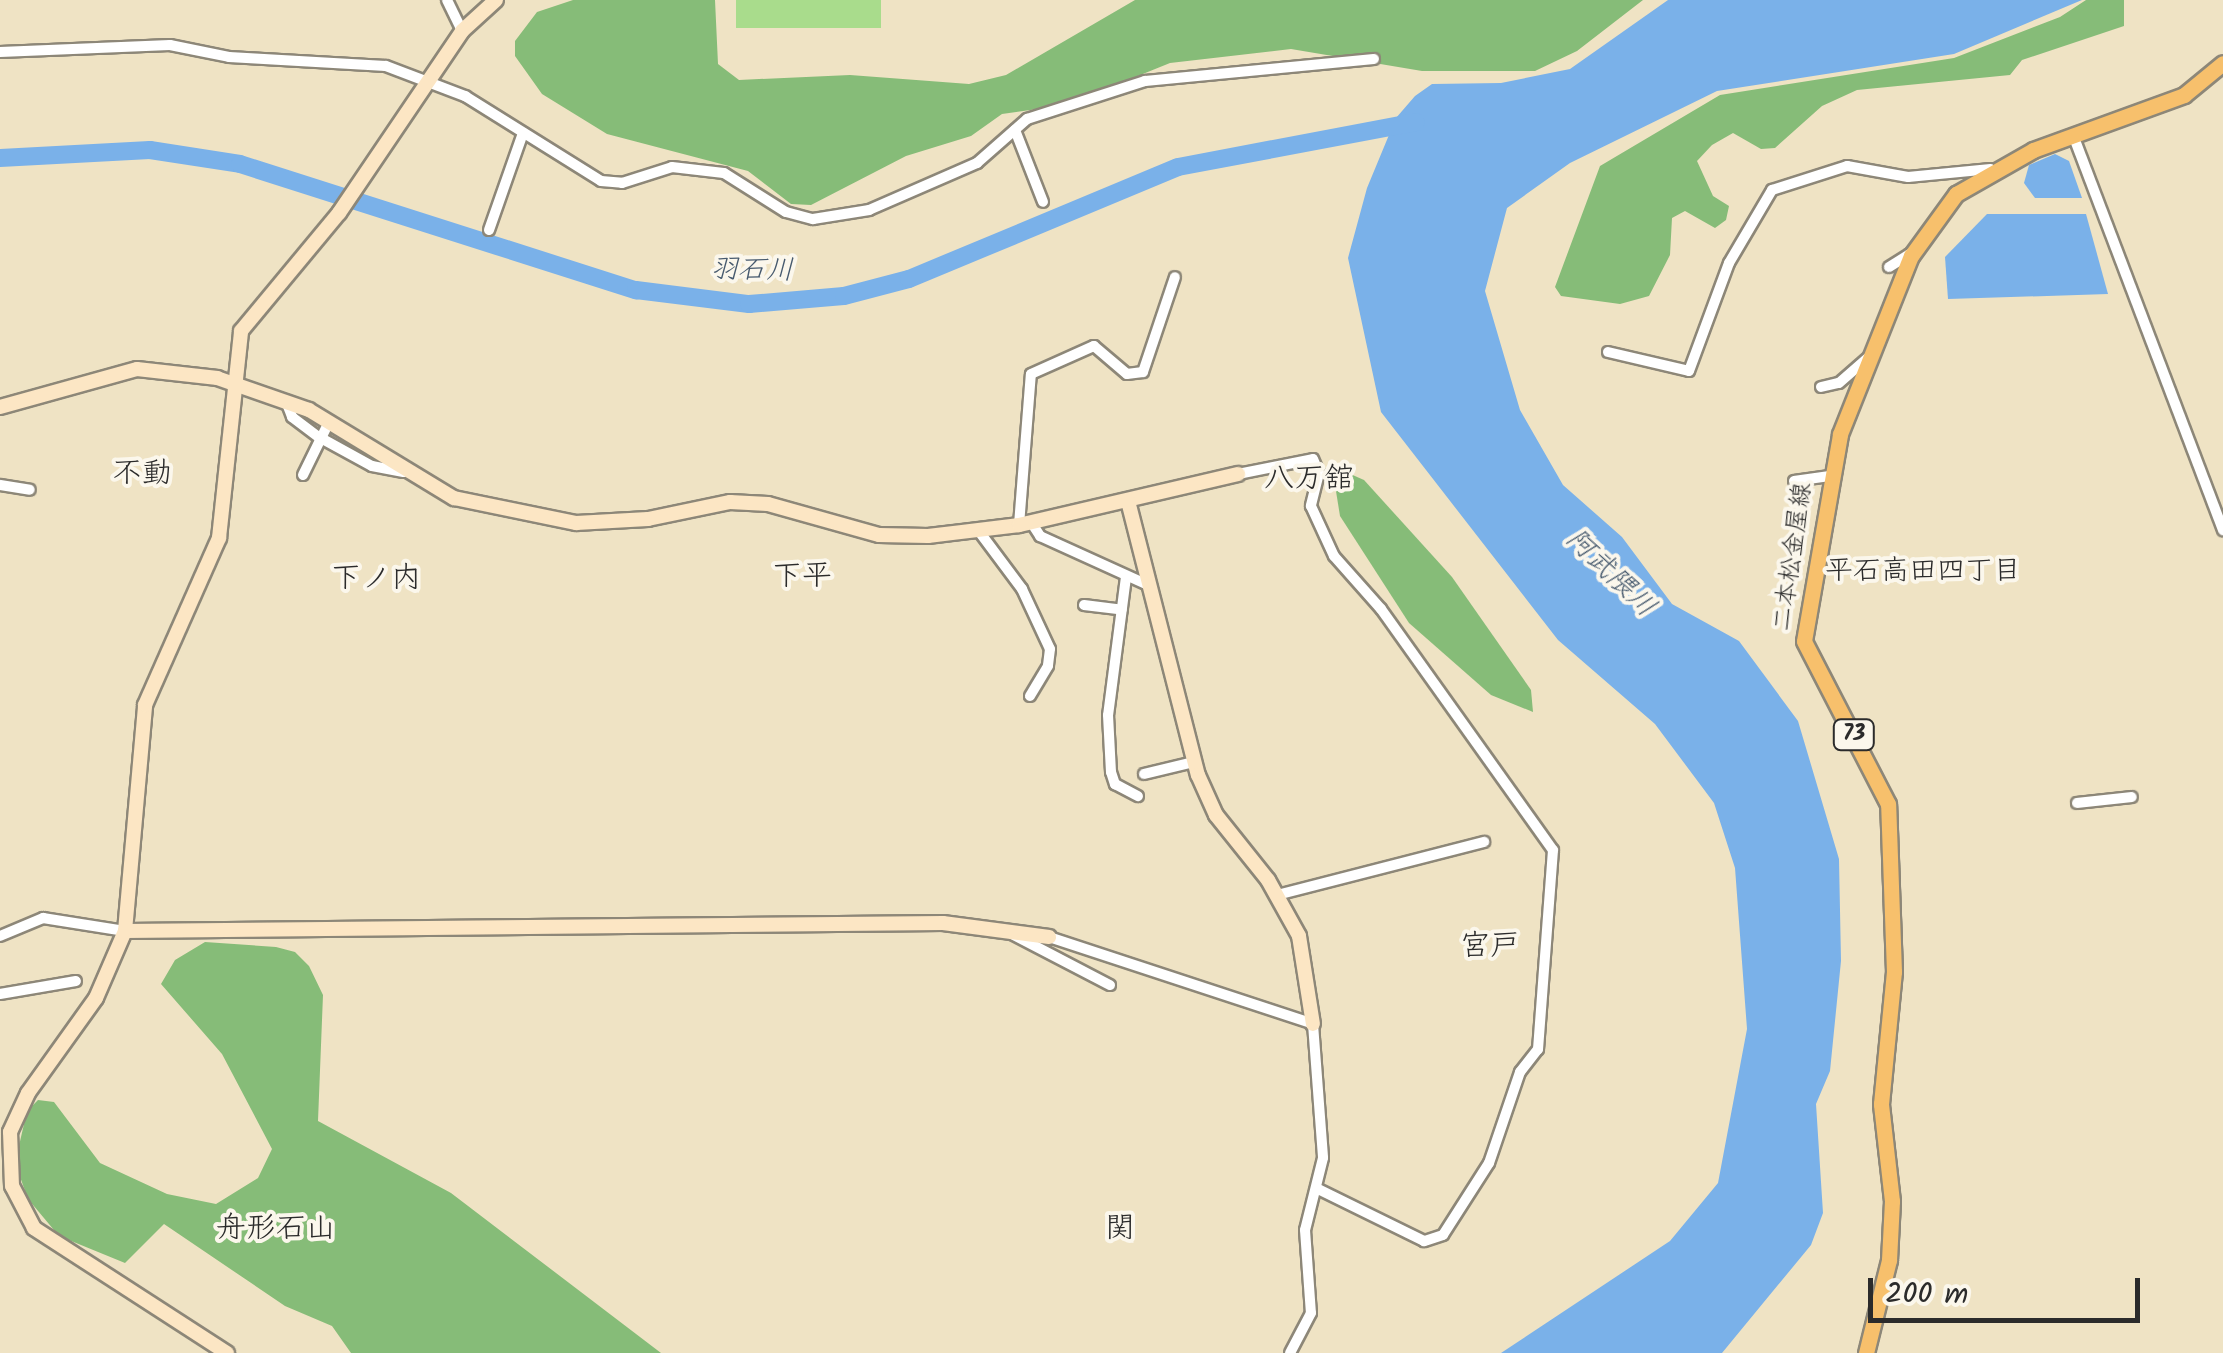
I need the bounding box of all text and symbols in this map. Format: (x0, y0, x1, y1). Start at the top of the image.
water label: 羽石川 (710, 253, 794, 289)
district label: 不動 (112, 456, 172, 492)
district label: 八万舘 (1264, 461, 1354, 497)
street label: 二本松金屋線 (1768, 481, 1818, 633)
water label: 阿武隈川 (1558, 523, 1662, 625)
district label: 平石高田四丁目 (1825, 555, 2021, 589)
district label: 下平 (772, 559, 832, 595)
district label: 下ノ内 (331, 561, 421, 597)
road number: 73 (1832, 718, 1876, 752)
district label: 宮戸 (1460, 929, 1520, 965)
district label: 舟形石山 (216, 1211, 336, 1247)
district label: 関 (1105, 1211, 1135, 1247)
scale bar (1873, 1258, 2146, 1320)
text: 200 m (1885, 1271, 1968, 1319)

